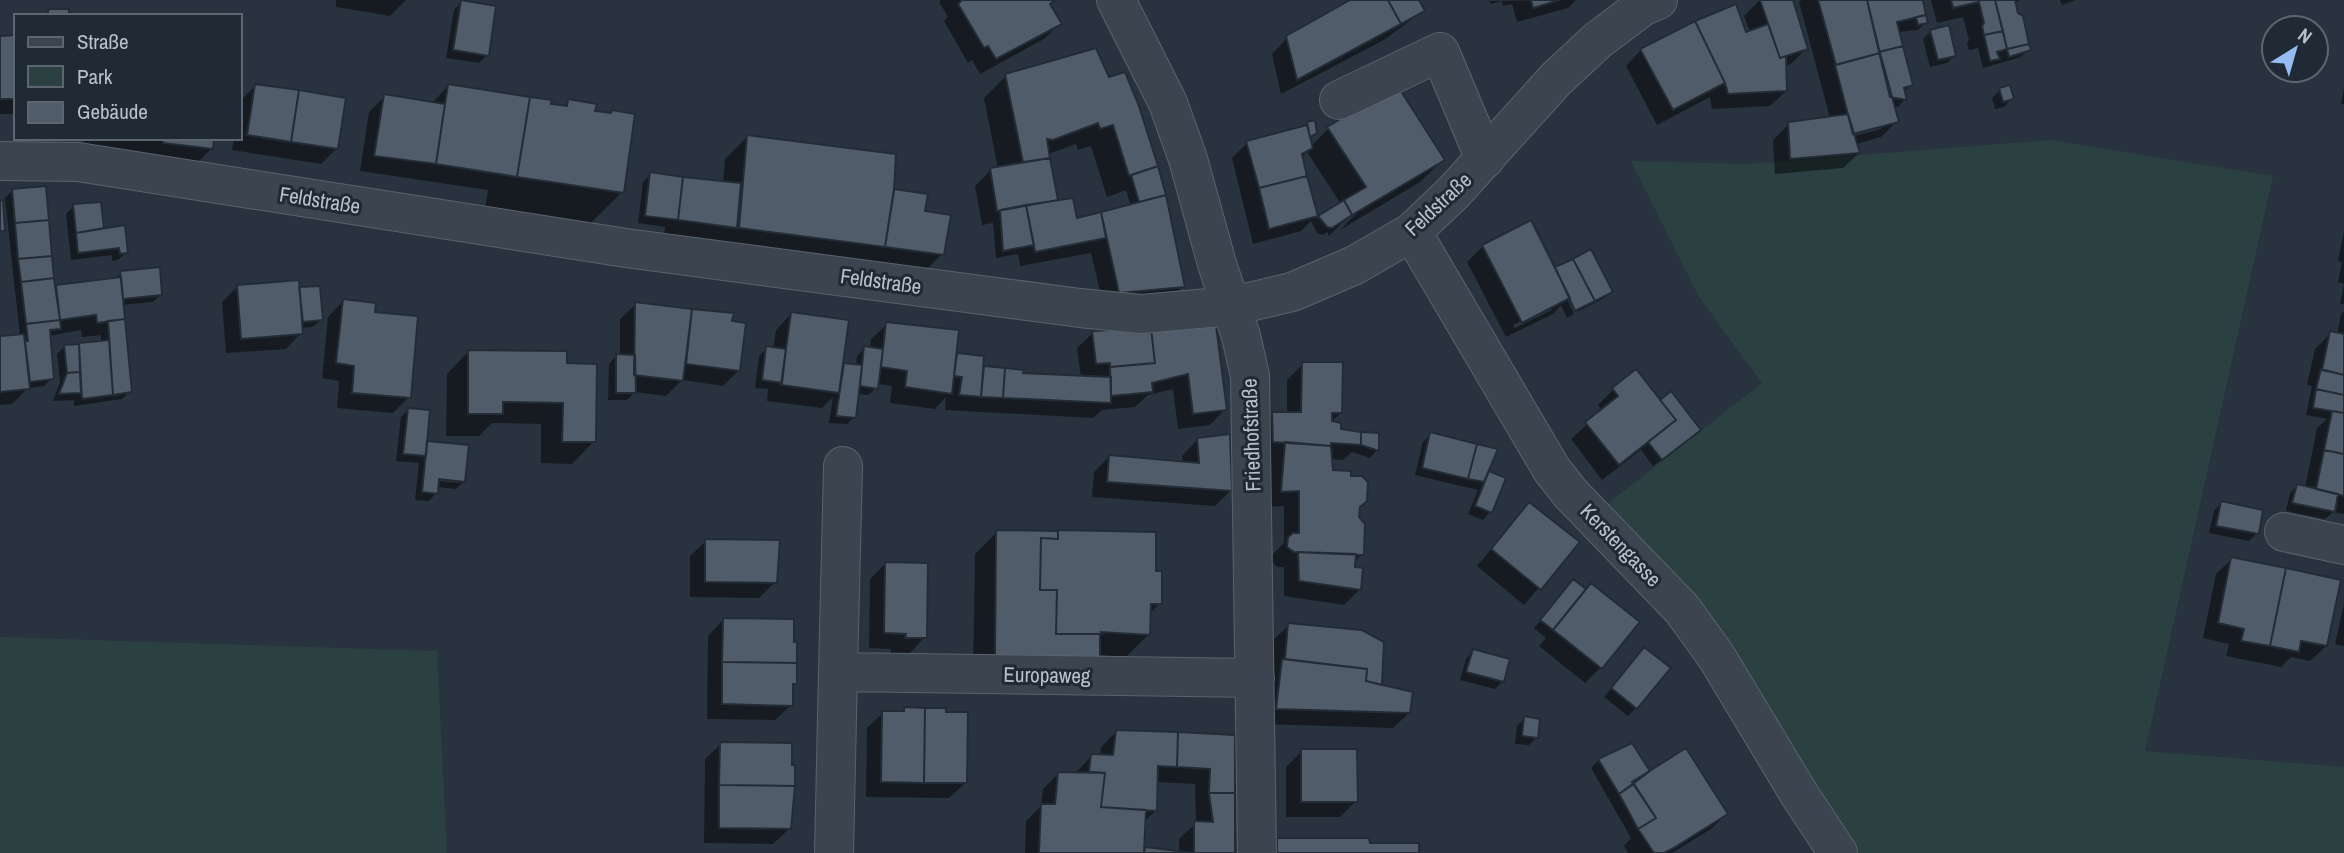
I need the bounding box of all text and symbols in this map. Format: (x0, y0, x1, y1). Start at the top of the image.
legend (14, 14, 242, 140)
north arrow (2260, 14, 2330, 84)
text: N (2293, 22, 2318, 49)
text: Straße (77, 27, 129, 56)
text: Park (77, 62, 113, 91)
text: Gebäude (77, 97, 148, 126)
street label: Feldstraße (1398, 166, 1478, 242)
street label: Feldstraße (277, 179, 363, 221)
street label: Feldstraße (839, 261, 923, 301)
street label: Friedhofstraße (1235, 378, 1267, 492)
street label: Kerstengasse (1574, 497, 1668, 593)
street label: Europaweg (1003, 660, 1091, 690)

